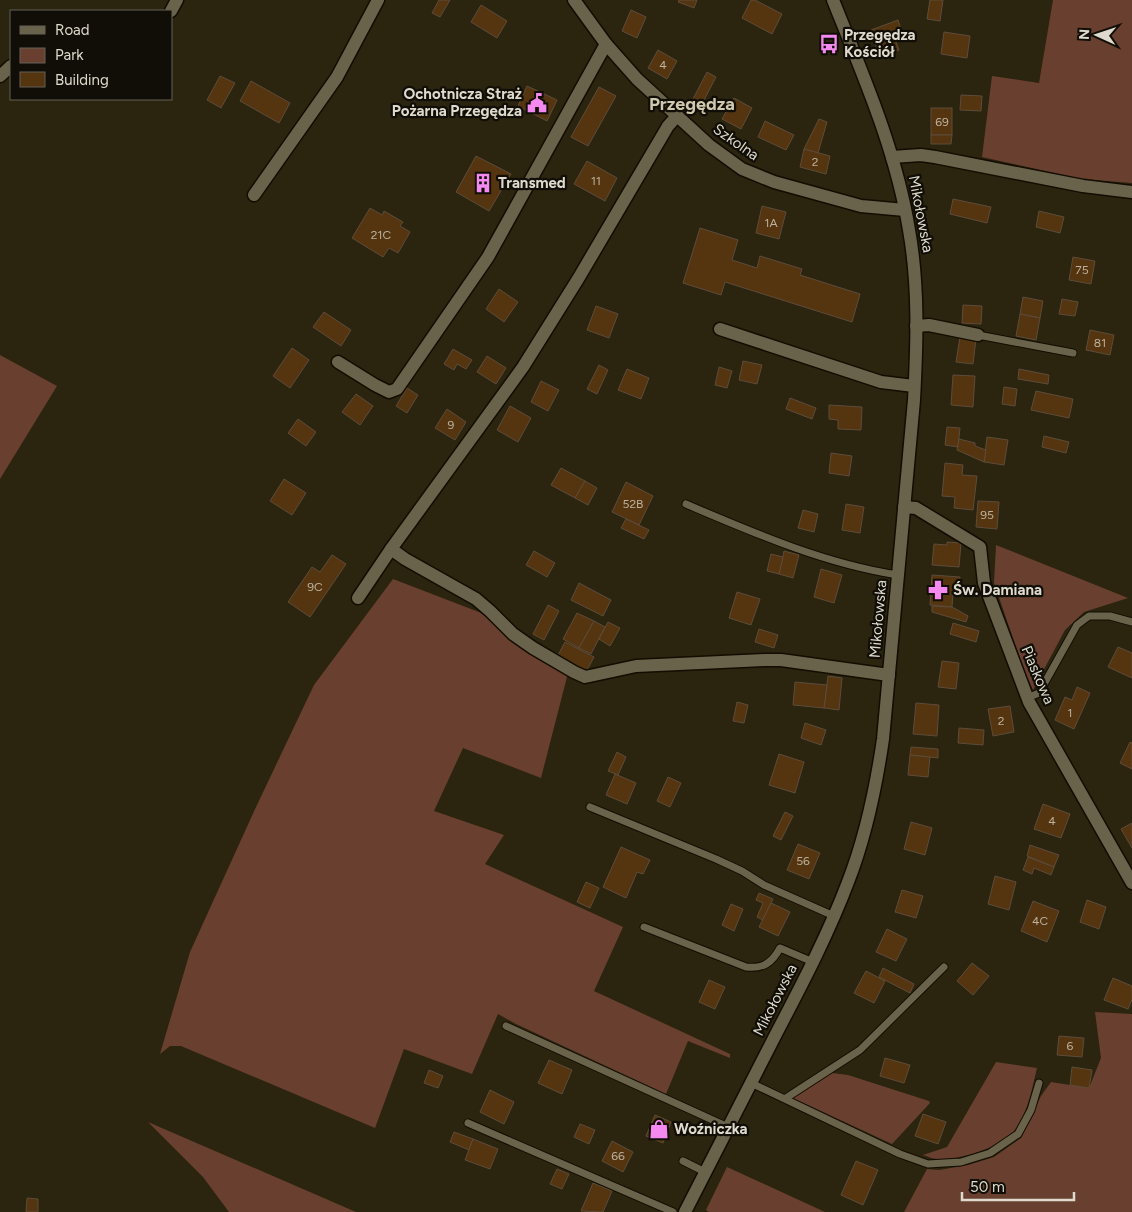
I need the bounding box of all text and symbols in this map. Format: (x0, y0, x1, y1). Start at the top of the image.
legend (10, 10, 172, 100)
north arrow (1072, 10, 1122, 60)
text: Road (55, 21, 90, 39)
place label: Przegędza Kościół (844, 26, 916, 61)
text: N (1076, 28, 1093, 40)
bus stop icon: Przegędza Kościół (818, 33, 840, 55)
text: Park (55, 46, 84, 64)
house number: 4 (659, 58, 667, 72)
text: Building (55, 71, 109, 89)
place label: Ochotnicza Straż Pożarna Przegędza (392, 85, 522, 120)
public building icon: Ochotnicza Straż Pożarna Przegędza (526, 92, 548, 114)
district label: Przegędza (649, 93, 735, 115)
house number: 69 (935, 115, 949, 129)
street label: Szkolna (710, 120, 762, 164)
house number: 2 (812, 155, 818, 169)
building icon: Transmed (472, 172, 494, 194)
place label: Transmed (498, 174, 566, 192)
house number: 11 (591, 174, 601, 188)
street label: Mikołowska (905, 174, 937, 254)
house number: 1A (764, 216, 778, 230)
house number: 21C (371, 228, 392, 242)
house number: 75 (1075, 263, 1089, 277)
house number: 81 (1094, 336, 1106, 350)
house number: 9 (448, 418, 455, 432)
house number: 52B (623, 497, 643, 511)
house number: 95 (980, 508, 994, 522)
street label: Mikołowska (866, 579, 890, 659)
pharmacy icon: Św. Damiana (927, 579, 949, 601)
house number: 9C (307, 580, 323, 594)
place label: Św. Damiana (953, 581, 1042, 599)
street label: Piaskowa (1018, 643, 1058, 707)
house number: 1 (1068, 706, 1072, 720)
house number: 2 (998, 714, 1004, 728)
house number: 4 (1048, 814, 1056, 828)
house number: 56 (796, 854, 810, 868)
house number: 4C (1032, 914, 1048, 928)
street label: Mikołowska (749, 961, 801, 1039)
house number: 6 (1067, 1039, 1074, 1053)
shop icon: Woźniczka (648, 1118, 670, 1140)
place label: Woźniczka (674, 1120, 747, 1138)
house number: 66 (611, 1149, 625, 1163)
scale bar (962, 1170, 1074, 1202)
text: 50 m (970, 1178, 1005, 1196)

